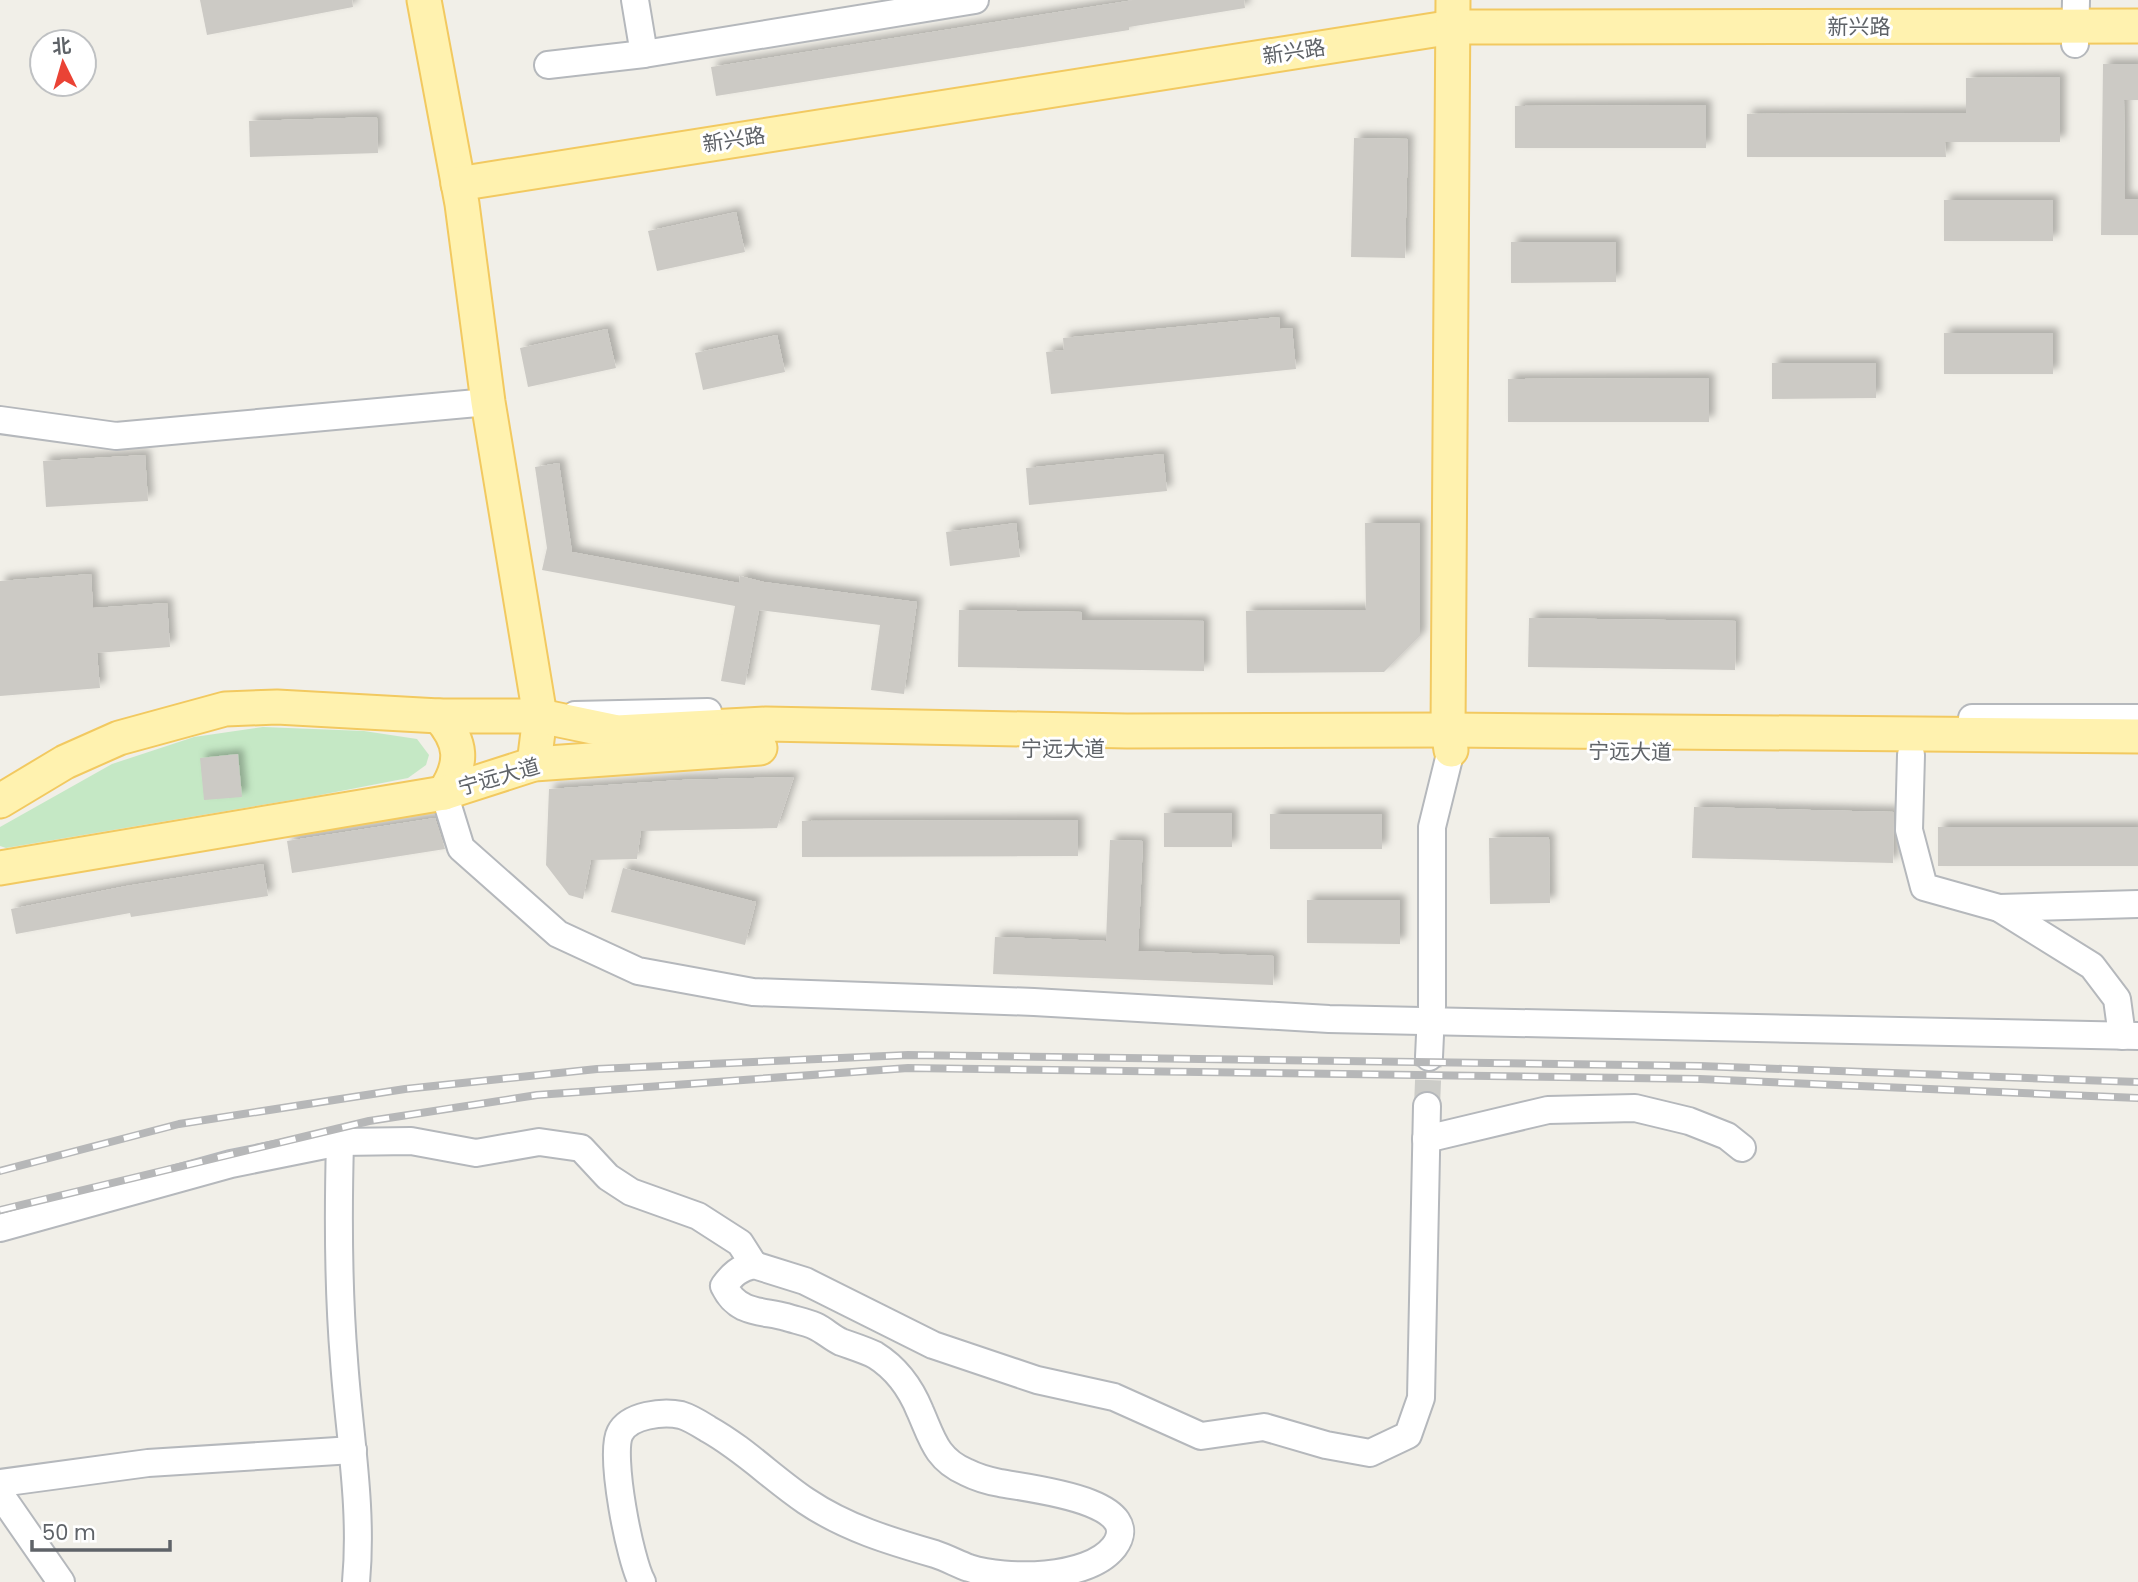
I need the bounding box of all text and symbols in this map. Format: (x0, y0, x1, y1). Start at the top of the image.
street label: 新兴路 (1828, 12, 1891, 41)
north arrow (28, 28, 98, 98)
text: 北 (51, 32, 72, 61)
street label: 新兴路 (1261, 32, 1327, 71)
street label: 新兴路 (701, 120, 767, 159)
street label: 宁远大道 (1021, 734, 1105, 763)
street label: 宁远大道 (1588, 736, 1672, 767)
street label: 宁远大道 (454, 751, 543, 802)
scale bar (32, 1508, 170, 1552)
text: 50 m (42, 1518, 96, 1547)

